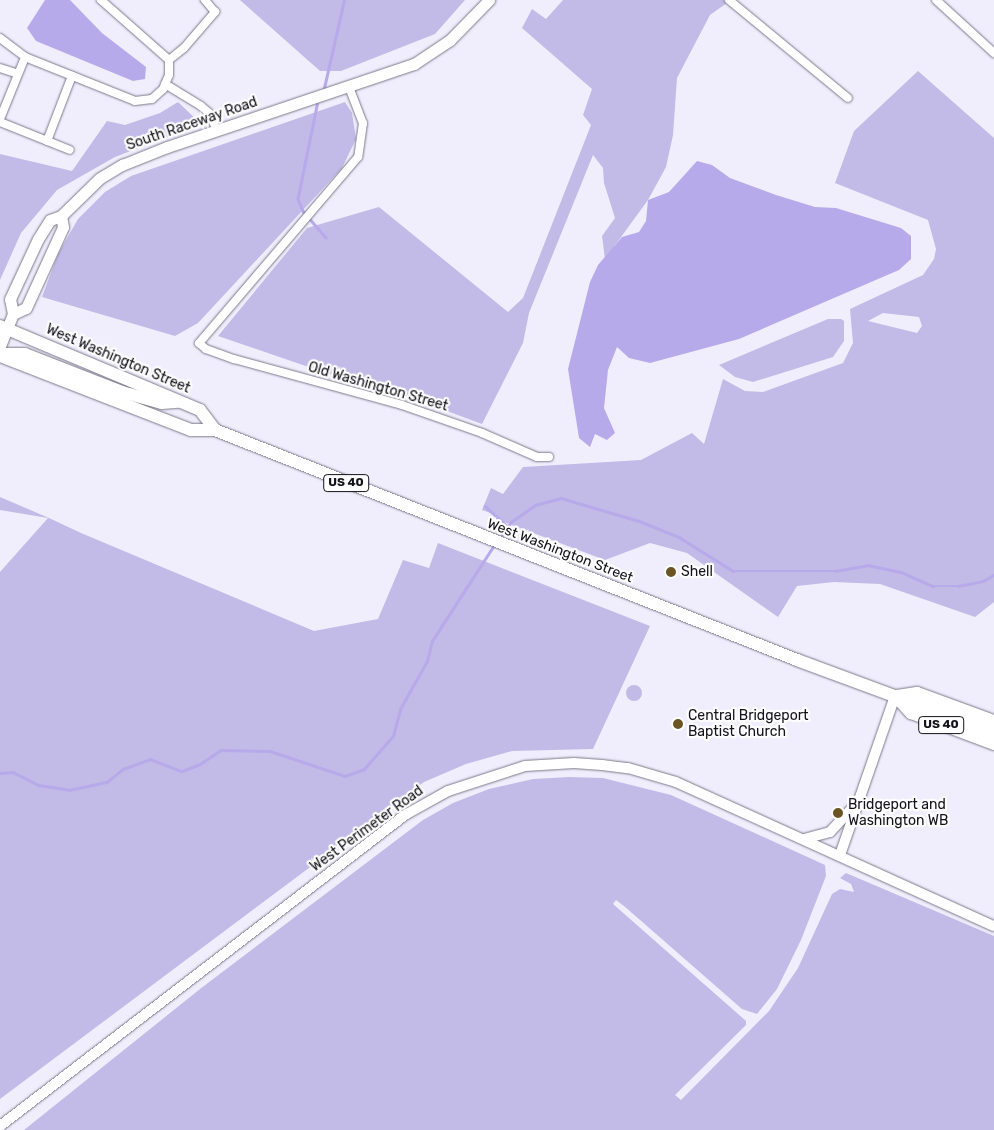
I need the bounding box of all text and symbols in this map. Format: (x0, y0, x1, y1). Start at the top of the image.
street label: South Raceway Road (124, 94, 260, 154)
street label: West Washington Street (43, 321, 193, 397)
street label: Old Washington Street (306, 359, 450, 415)
road number: US 40 (322, 473, 370, 492)
street label: West Washington Street (485, 515, 635, 587)
place label: Shell (681, 564, 713, 580)
marker: Shell (665, 566, 677, 578)
place label: Central Bridgeport Baptist Church (688, 708, 809, 740)
road number: US 40 (917, 716, 965, 734)
marker: Central Bridgeport Baptist Church (672, 718, 684, 730)
street label: West Perimeter Road (307, 782, 427, 876)
place label: Bridgeport and Washington WB (848, 797, 949, 830)
marker: Bridgeport and Washington WB (832, 807, 844, 819)

